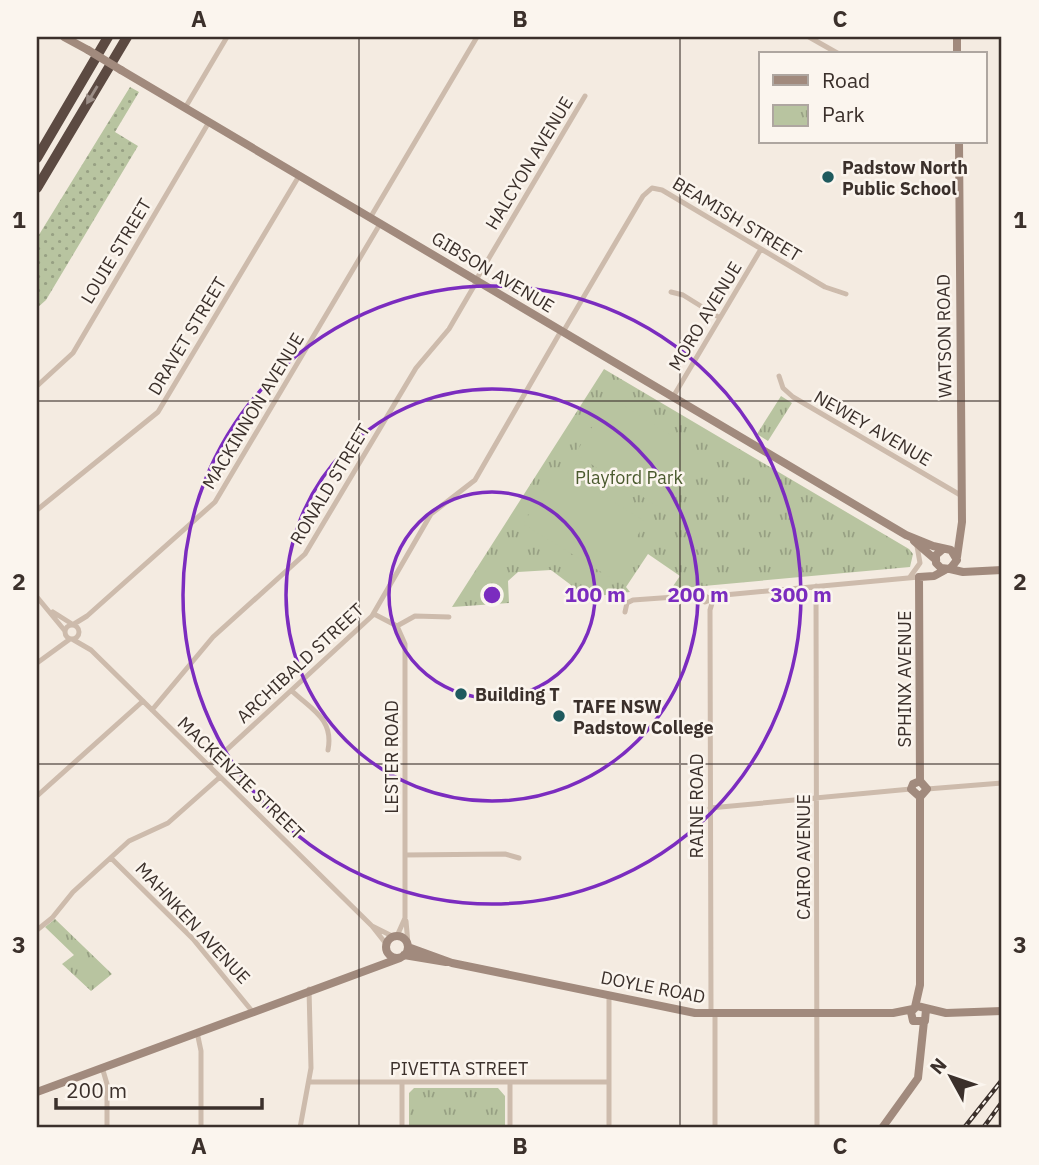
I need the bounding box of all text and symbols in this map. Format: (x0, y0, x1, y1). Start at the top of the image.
text: A (191, 3, 207, 33)
text: B (512, 3, 528, 33)
text: C (833, 3, 848, 33)
legend (759, 52, 986, 144)
text: Road (822, 66, 870, 94)
one-way arrow (86, 86, 98, 105)
street label: HALCYON AVENUE (480, 92, 578, 234)
text: Park (822, 100, 865, 128)
place label: Padstow North Public School (842, 156, 968, 200)
marker: Padstow North Public School (820, 169, 836, 185)
street label: BEAMISH STREET (668, 171, 806, 267)
street label: LOUIE STREET (76, 194, 156, 308)
text: 1 (12, 204, 26, 234)
text: 1 (1013, 204, 1027, 234)
street label: GIBSON AVENUE (427, 226, 559, 318)
street label: MORO AVENUE (663, 257, 747, 375)
street label: DRAVET STREET (143, 273, 231, 399)
street label: WATSON ROAD (931, 274, 957, 398)
street label: MACKINNON AVENUE (197, 329, 309, 493)
street label: NEWEY AVENUE (810, 385, 936, 471)
street label: RONALD STREET (285, 419, 375, 549)
park label: Playford Park (575, 466, 683, 489)
text: 2 (12, 566, 26, 596)
text: 2 (1013, 566, 1027, 596)
text: 100 m (564, 580, 626, 608)
text: 200 m (667, 580, 729, 608)
text: 300 m (770, 580, 832, 608)
centre of rings (480, 583, 504, 607)
street label: ARCHIBALD STREET (232, 598, 368, 728)
street label: SPHINX AVENUE (893, 611, 916, 747)
place label: Building T (475, 683, 560, 706)
marker: Building T (453, 686, 469, 702)
place label: TAFE NSW Padstow College (573, 695, 714, 739)
street label: LESTER ROAD (380, 700, 403, 814)
marker: TAFE NSW Padstow College (551, 708, 567, 724)
street label: MACKENZIE STREET (173, 712, 309, 844)
street label: RAINE ROAD (685, 753, 708, 859)
street label: CAIRO AVENUE (792, 794, 815, 920)
street label: MAHNKEN AVENUE (131, 857, 255, 989)
text: 3 (12, 929, 26, 959)
text: 3 (1013, 929, 1027, 959)
street label: DOYLE ROAD (599, 966, 707, 1008)
north arrow (916, 1042, 986, 1112)
text: N (924, 1053, 952, 1079)
street label: PIVETTA STREET (390, 1057, 528, 1080)
scale bar (56, 1067, 262, 1111)
text: 200 m (66, 1076, 127, 1104)
text: A (191, 1130, 207, 1160)
text: B (512, 1130, 528, 1160)
text: C (833, 1130, 848, 1160)

